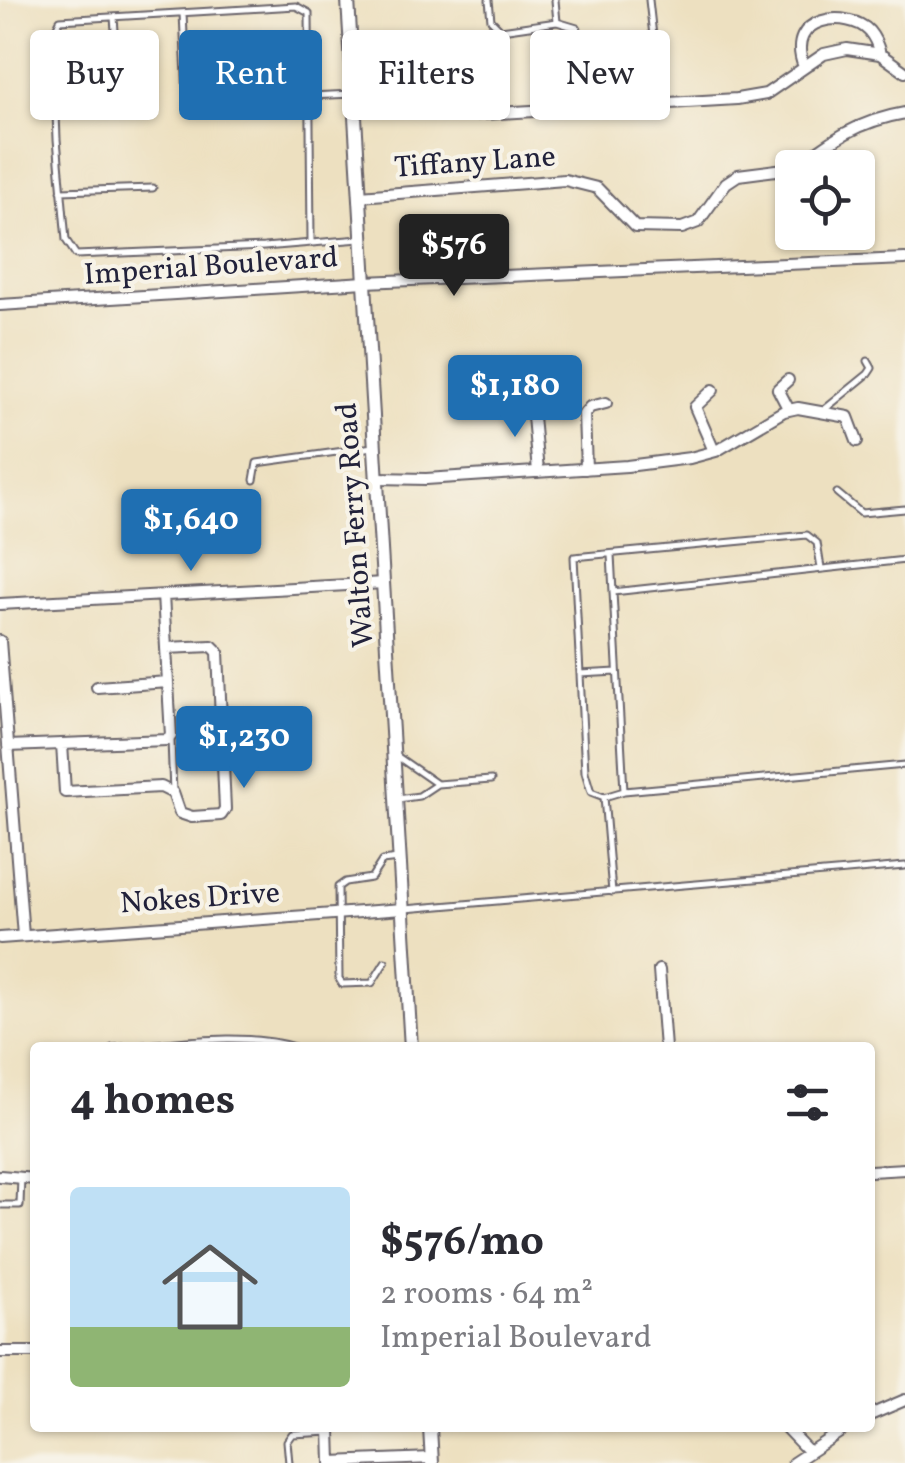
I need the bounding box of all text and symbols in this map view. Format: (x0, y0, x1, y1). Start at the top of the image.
chip: Buy (30, 30, 159, 120)
chip: Rent (179, 30, 322, 120)
chip: Filters (342, 30, 510, 120)
chip: New (530, 30, 670, 120)
street label: Tiffany Lane (393, 136, 557, 190)
map controls (775, 150, 875, 250)
button: locate (775, 150, 875, 250)
pin: $576 (395, 214, 513, 299)
text: $576 (421, 224, 487, 268)
street label: Imperial Boulevard (82, 237, 340, 297)
pin: $1,180 (434, 355, 596, 440)
text: $1,180 (470, 365, 560, 409)
street label: Walton Ferry Road (326, 401, 386, 649)
pin: $1,640 (110, 489, 272, 574)
text: $1,640 (143, 499, 239, 543)
pin: $1,230 (163, 706, 325, 791)
text: $1,230 (198, 716, 290, 760)
street label: Nokes Drive (119, 872, 281, 926)
text: 4 homes (70, 1073, 235, 1132)
icon: filters (780, 1075, 835, 1130)
text: $576/mo (380, 1214, 544, 1273)
icon: home (150, 1227, 270, 1347)
text: 2 rooms · 64 m² (380, 1273, 593, 1317)
text: Imperial Boulevard (380, 1317, 652, 1361)

